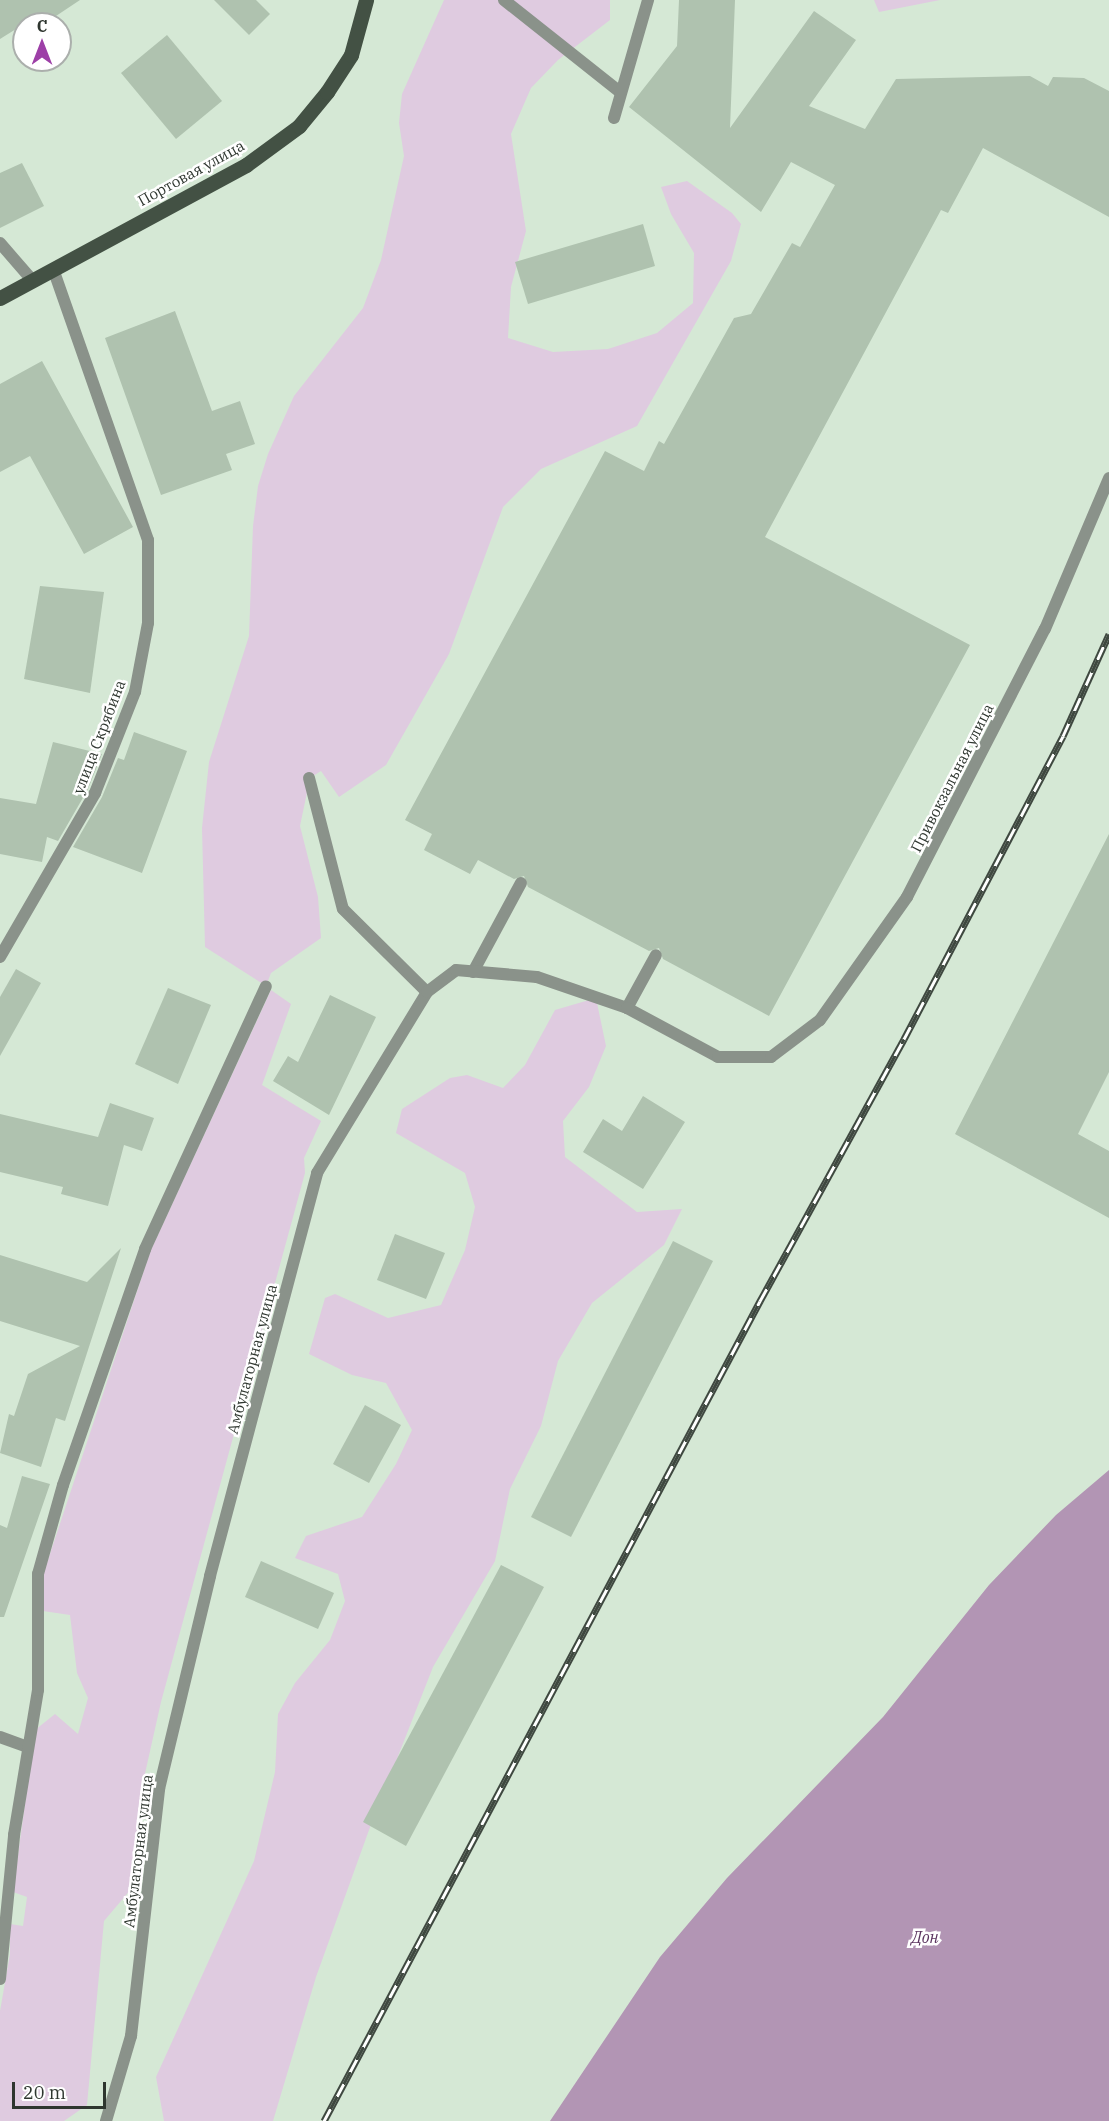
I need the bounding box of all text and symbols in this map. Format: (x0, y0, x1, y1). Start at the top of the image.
north arrow (12, 12, 72, 72)
text: С (37, 16, 47, 36)
street label: Портовая улица (135, 136, 247, 210)
street label: улица Скрябина (69, 678, 129, 796)
street label: Привокзальная улица (907, 701, 997, 855)
street label: Амбулаторная улица (223, 1282, 281, 1436)
street label: Амбулаторная улица (120, 1773, 156, 1929)
water label: Дон (911, 1927, 939, 1947)
scale bar (15, 2070, 110, 2108)
text: 20 m (23, 2081, 66, 2104)

